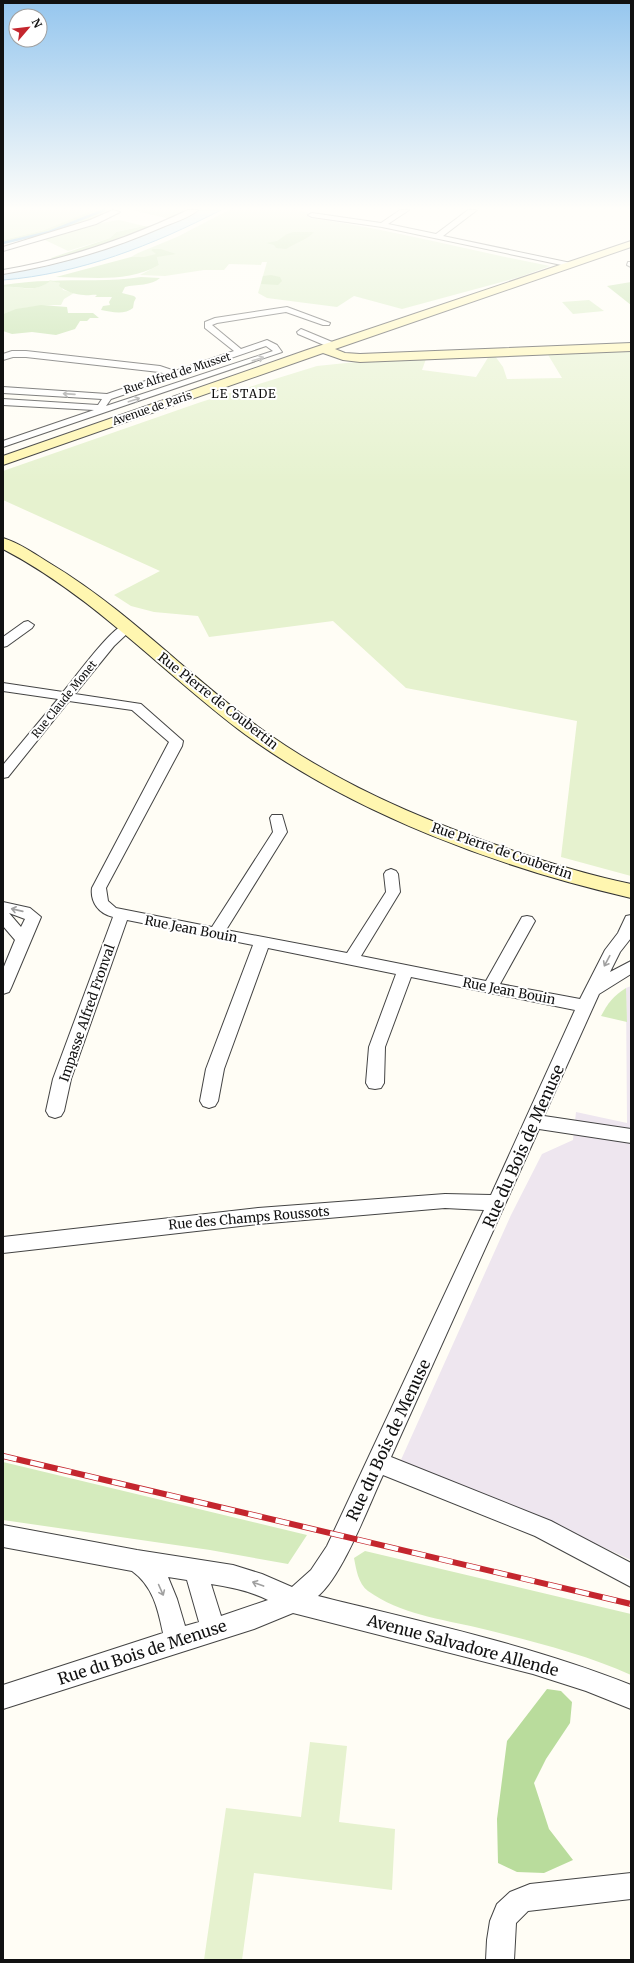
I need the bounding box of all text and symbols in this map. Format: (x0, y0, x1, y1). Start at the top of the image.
north arrow (8, 8, 48, 48)
text: N (29, 16, 45, 31)
street label: Rue Alfred de Musset (122, 349, 233, 397)
one-way arrow (251, 355, 264, 362)
district label: LE STADE (211, 386, 277, 401)
street label: Avenue de Paris (110, 388, 194, 428)
one-way arrow (63, 390, 76, 398)
one-way arrow (128, 396, 141, 403)
street label: Rue Pierre de Coubertin (155, 649, 282, 753)
street label: Rue Claude Monet (29, 657, 100, 741)
street label: Rue Pierre de Coubertin (429, 819, 575, 883)
one-way arrow (11, 906, 24, 914)
street label: Rue Jean Bouin (143, 912, 239, 946)
street label: Impasse Alfred Fronval (55, 942, 119, 1084)
one-way arrow (602, 955, 610, 967)
street label: Rue Jean Bouin (461, 974, 557, 1008)
street label: Rue du Bois de Menuse (478, 1061, 568, 1231)
street label: Rue des Champs Roussots (168, 1202, 330, 1234)
street label: Rue du Bois de Menuse (342, 1356, 434, 1524)
one-way arrow (252, 1580, 264, 1588)
one-way arrow (158, 1584, 166, 1596)
street label: Avenue Salvadore Allende (364, 1610, 561, 1680)
street label: Rue du Bois de Menuse (55, 1615, 229, 1689)

